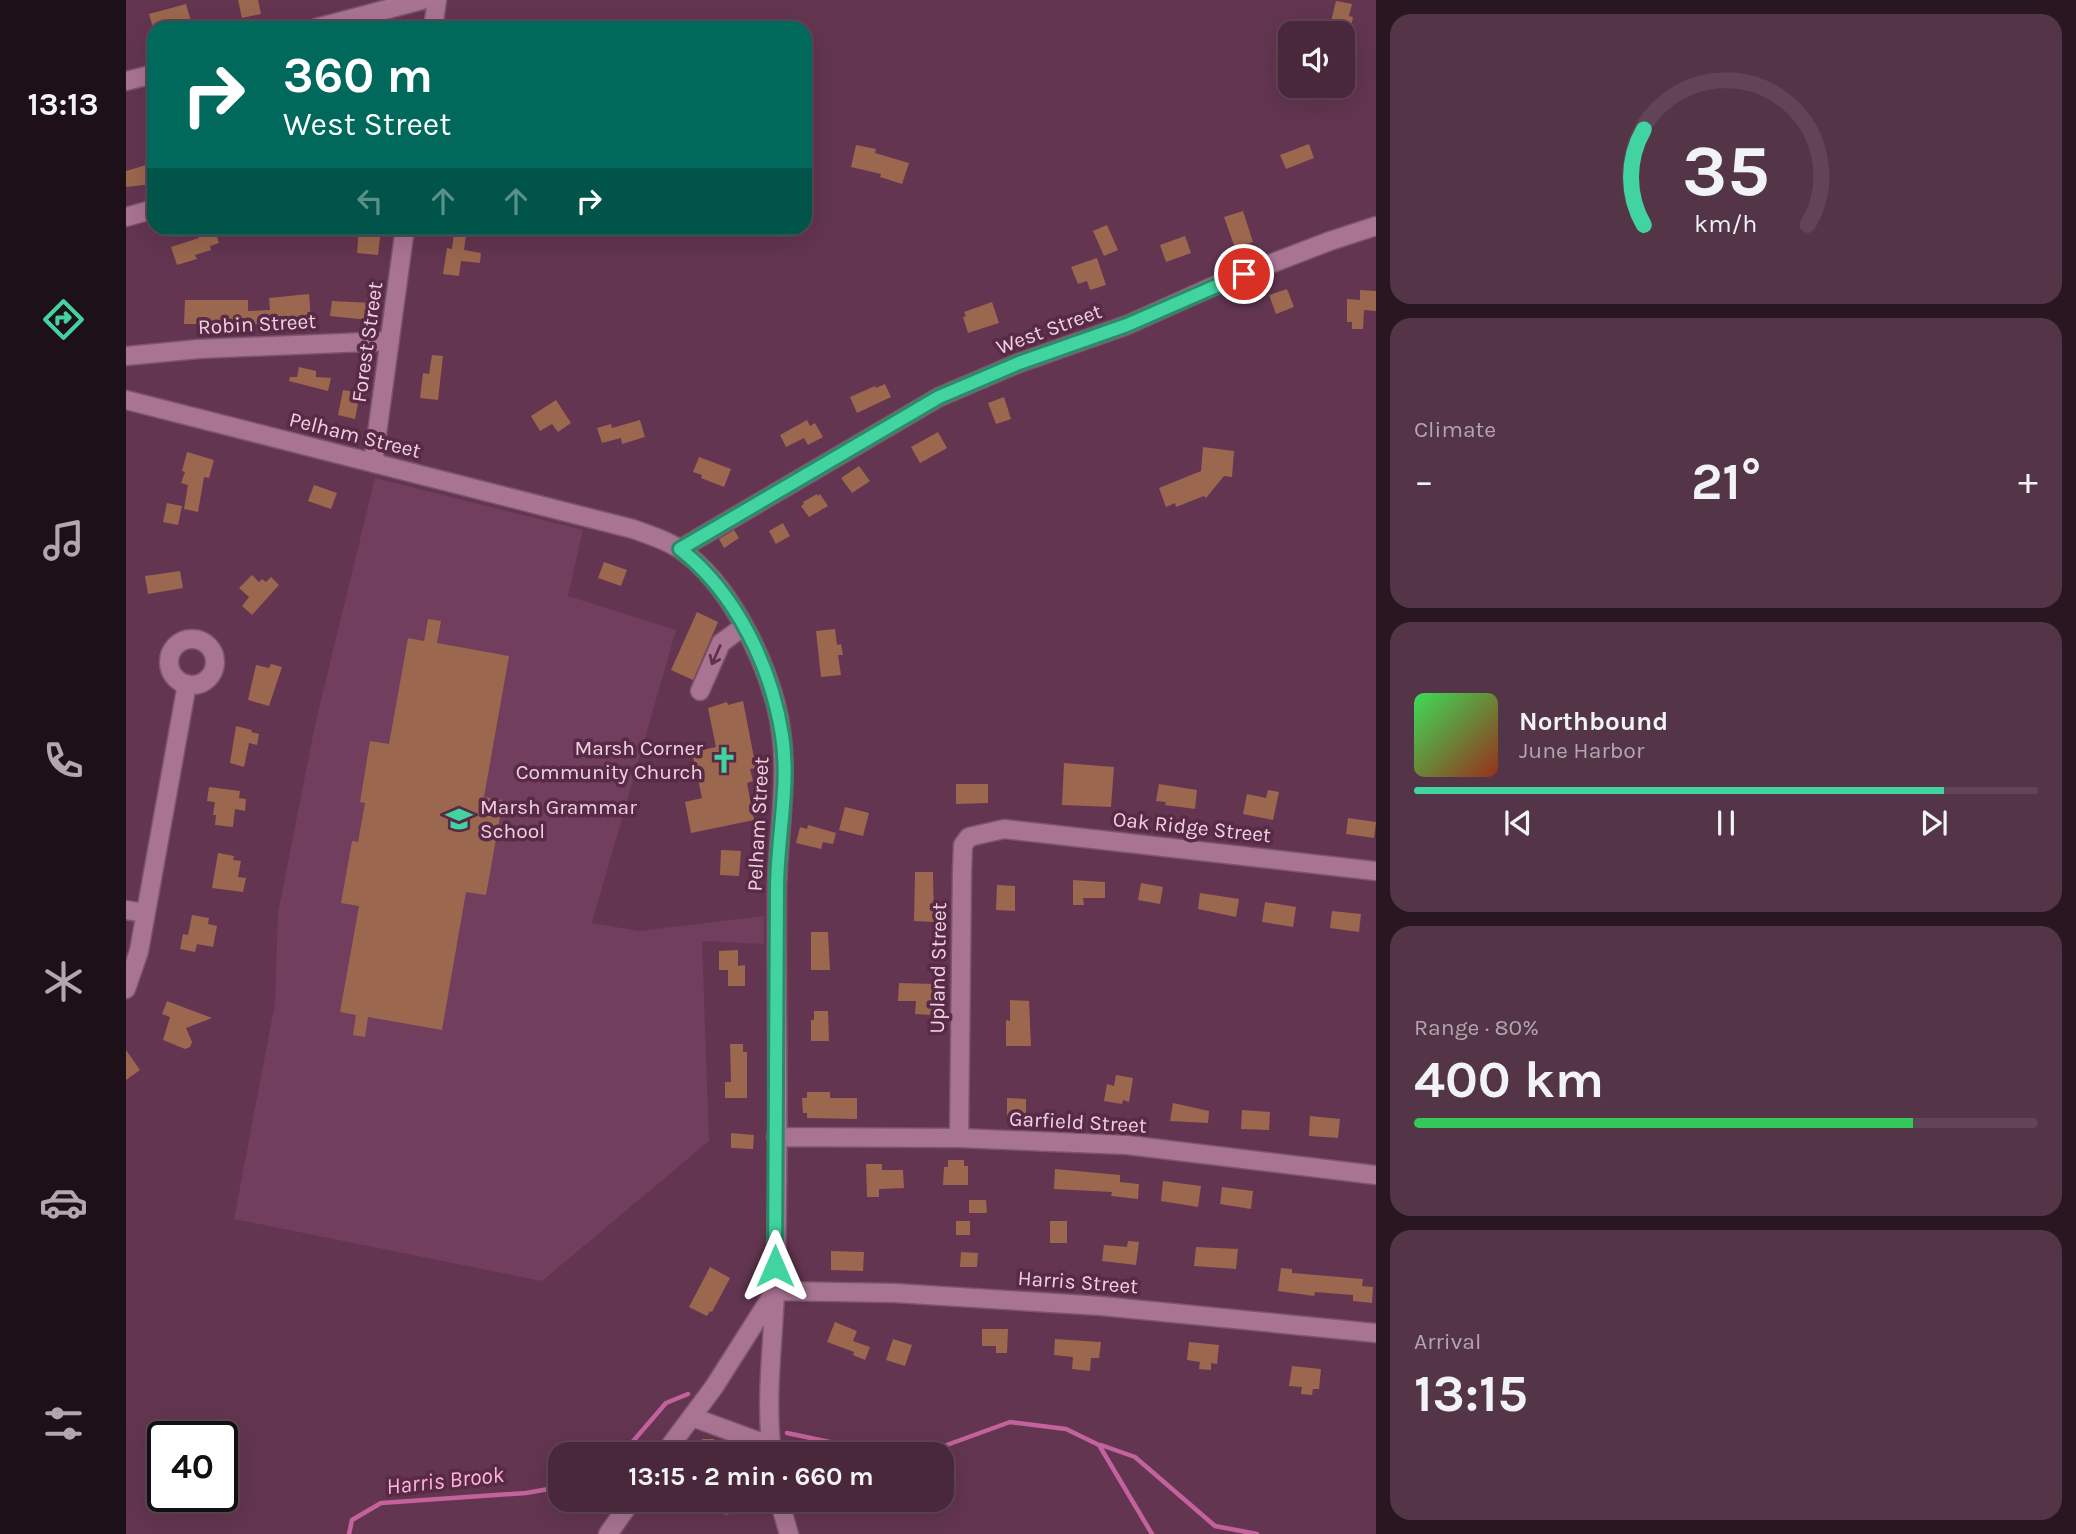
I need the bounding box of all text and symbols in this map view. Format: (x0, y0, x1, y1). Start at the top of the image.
map controls (1278, 21, 1355, 98)
button: sound (1278, 21, 1355, 98)
text: 360 m (283, 47, 433, 104)
icon: right (168, 49, 259, 140)
text: 13:13 (27, 86, 99, 123)
text: West Street (283, 106, 451, 143)
text: 35 (1682, 128, 1770, 213)
icon: left (351, 182, 389, 220)
icon: ahead (424, 182, 462, 220)
icon: ahead (497, 182, 535, 220)
icon: right (570, 182, 608, 220)
text: km/h (1694, 209, 1758, 238)
pin (1214, 244, 1274, 304)
icon: arrive (1225, 255, 1263, 293)
street label: Forest Street (347, 280, 387, 404)
icon: directions (39, 295, 88, 344)
street label: West Street (993, 299, 1105, 359)
street label: Robin Street (197, 309, 317, 339)
street label: Pelham Street (287, 407, 423, 463)
text: Climate (1414, 416, 1496, 443)
text: 21° (1691, 451, 1761, 512)
text: − (1414, 459, 1434, 504)
text: + (2018, 459, 2038, 504)
icon: music (39, 516, 88, 565)
one-way arrow (709, 644, 722, 665)
text: Northbound (1519, 706, 1668, 737)
icon: phone (39, 736, 88, 785)
place label: Marsh Corner Community Church (516, 736, 703, 784)
text: June Harbor (1519, 737, 1644, 764)
church icon: Marsh Corner Community Church (709, 745, 739, 775)
street label: Pelham Street (742, 756, 774, 892)
place label: Marsh Grammar School (480, 795, 637, 843)
school or university icon: Marsh Grammar School (444, 804, 474, 834)
icon: previous (1499, 804, 1537, 842)
icon: pause (1707, 804, 1745, 842)
icon: next (1915, 804, 1953, 842)
street label: Oak Ridge Street (1112, 807, 1272, 847)
street label: Upland Street (925, 902, 951, 1034)
icon: climate (39, 957, 88, 1006)
text: Range · 80% (1414, 1014, 1539, 1041)
text: 400 km (1414, 1049, 1604, 1110)
street label: Garfield Street (1009, 1106, 1148, 1138)
icon: car (39, 1178, 88, 1227)
position arrow (738, 1229, 812, 1303)
street label: Harris Street (1017, 1266, 1139, 1298)
text: Arrival (1414, 1328, 1481, 1355)
text: 13:15 (1414, 1363, 1528, 1424)
icon: filters (39, 1399, 88, 1448)
speed limit sign: 40 (147, 1421, 238, 1512)
water label: Harris Brook (385, 1461, 506, 1500)
text: 13:15 · 2 min · 660 m (628, 1461, 874, 1492)

